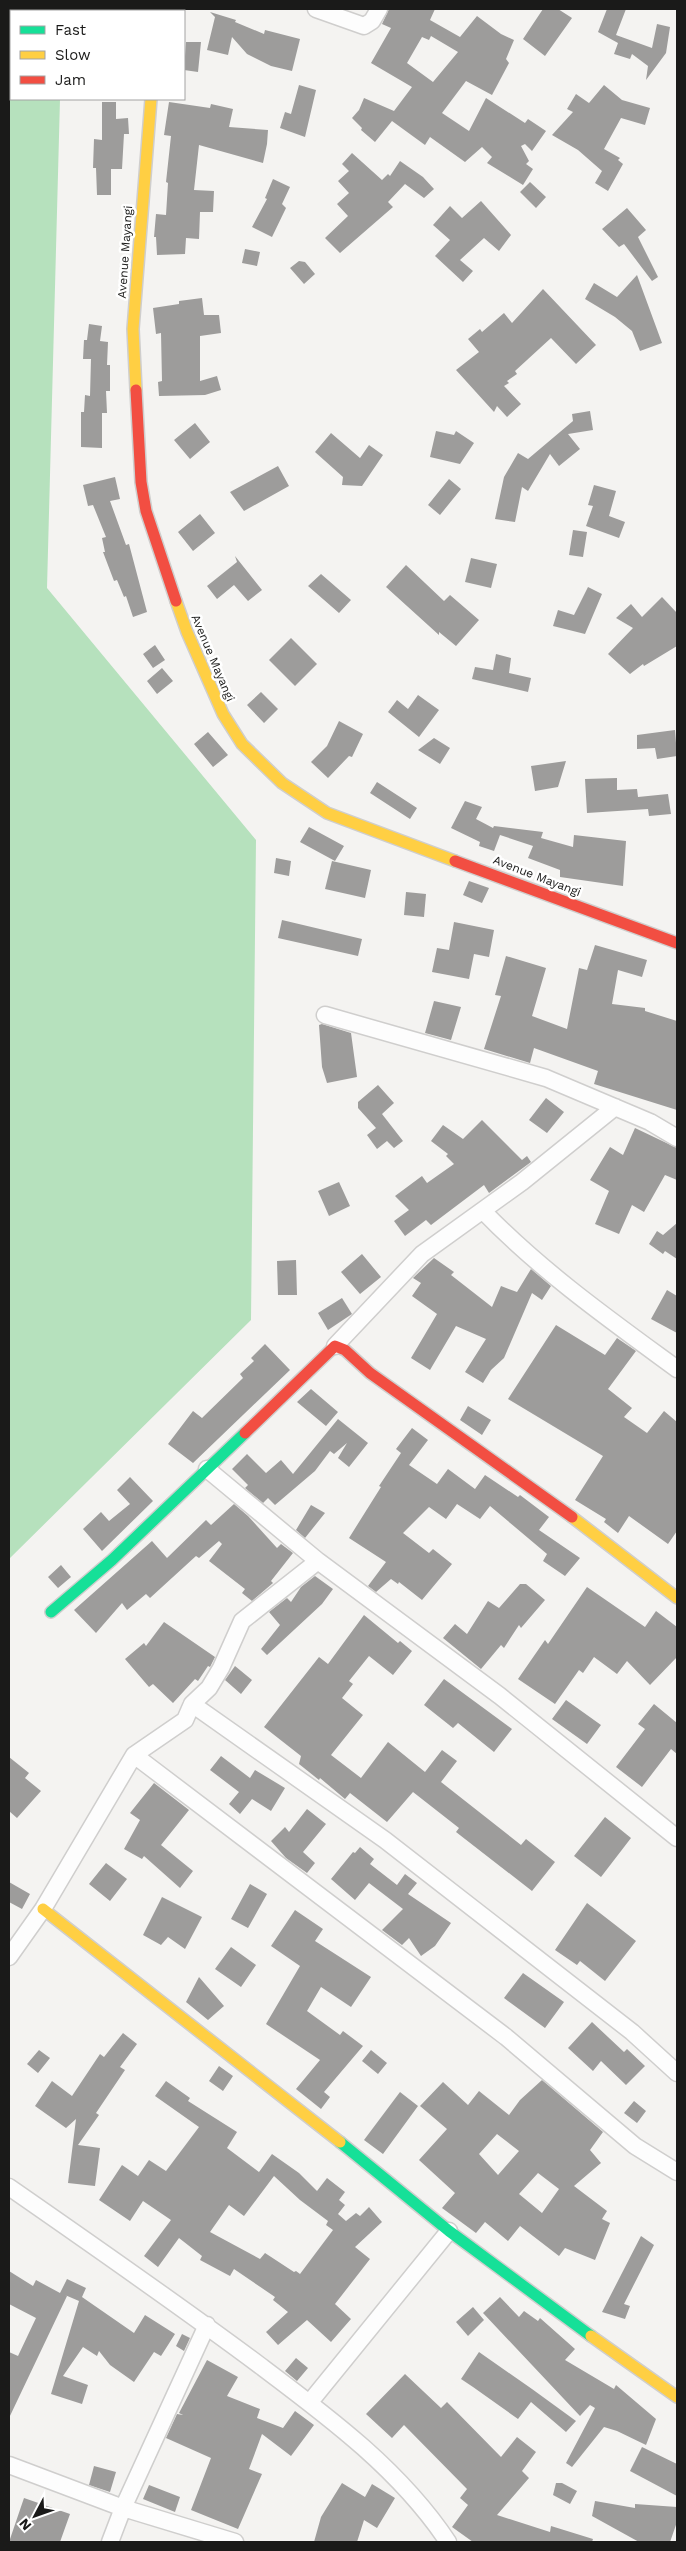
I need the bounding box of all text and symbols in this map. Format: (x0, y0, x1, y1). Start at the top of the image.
legend (10, 10, 185, 100)
text: Fast (55, 21, 87, 39)
text: Slow (55, 46, 91, 64)
text: Jam (55, 71, 86, 89)
street label: Avenue Mayangi (115, 205, 135, 299)
street label: Avenue Mayangi (188, 612, 238, 704)
street label: Avenue Mayangi (491, 853, 583, 899)
north arrow (10, 2491, 60, 2541)
text: N (16, 2515, 35, 2534)

